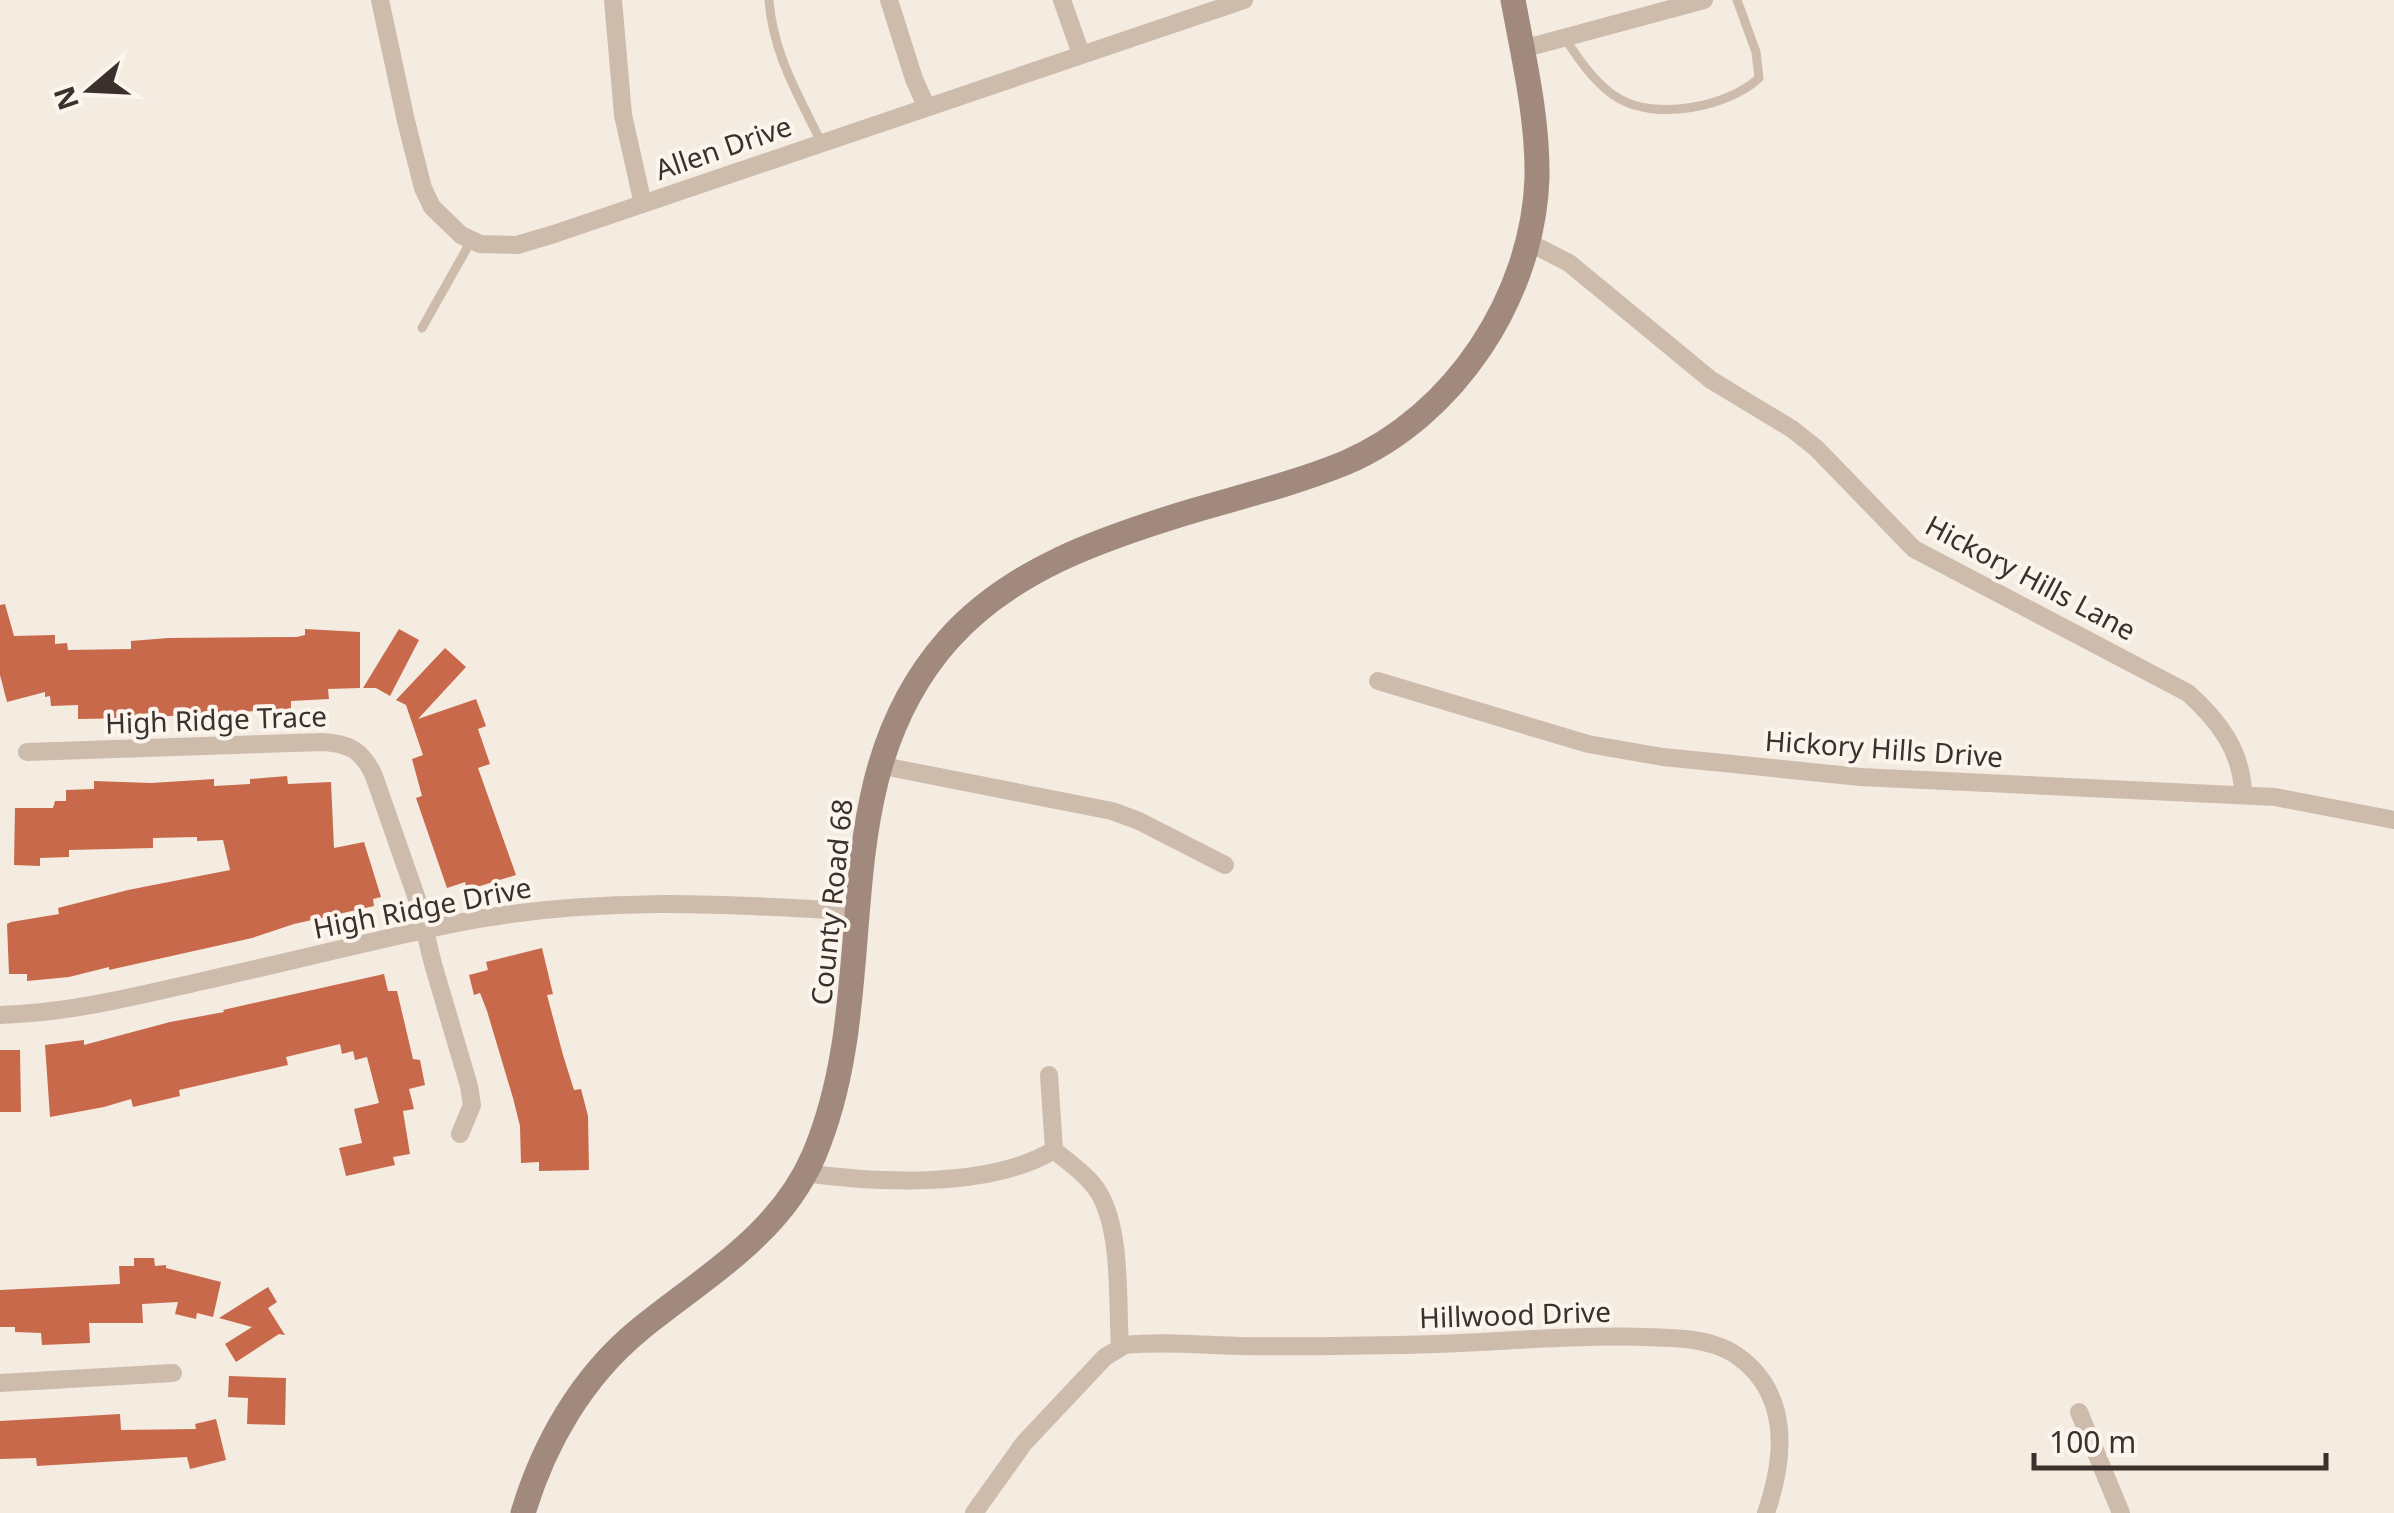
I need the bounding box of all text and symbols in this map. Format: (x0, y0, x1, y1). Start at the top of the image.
north arrow (40, 40, 140, 140)
text: N (44, 82, 87, 115)
street label: Allen Drive (650, 106, 796, 188)
street label: Hickory Hills Lane (1919, 506, 2143, 648)
street label: High Ridge Trace (104, 696, 328, 742)
street label: Hickory Hills Drive (1764, 721, 2004, 775)
street label: County Road 68 (801, 797, 861, 1007)
street label: High Ridge Drive (310, 867, 534, 947)
street label: Hillwood Drive (1418, 1292, 1612, 1336)
scale bar (2034, 1408, 2326, 1470)
text: 100 m (2049, 1421, 2136, 1462)

